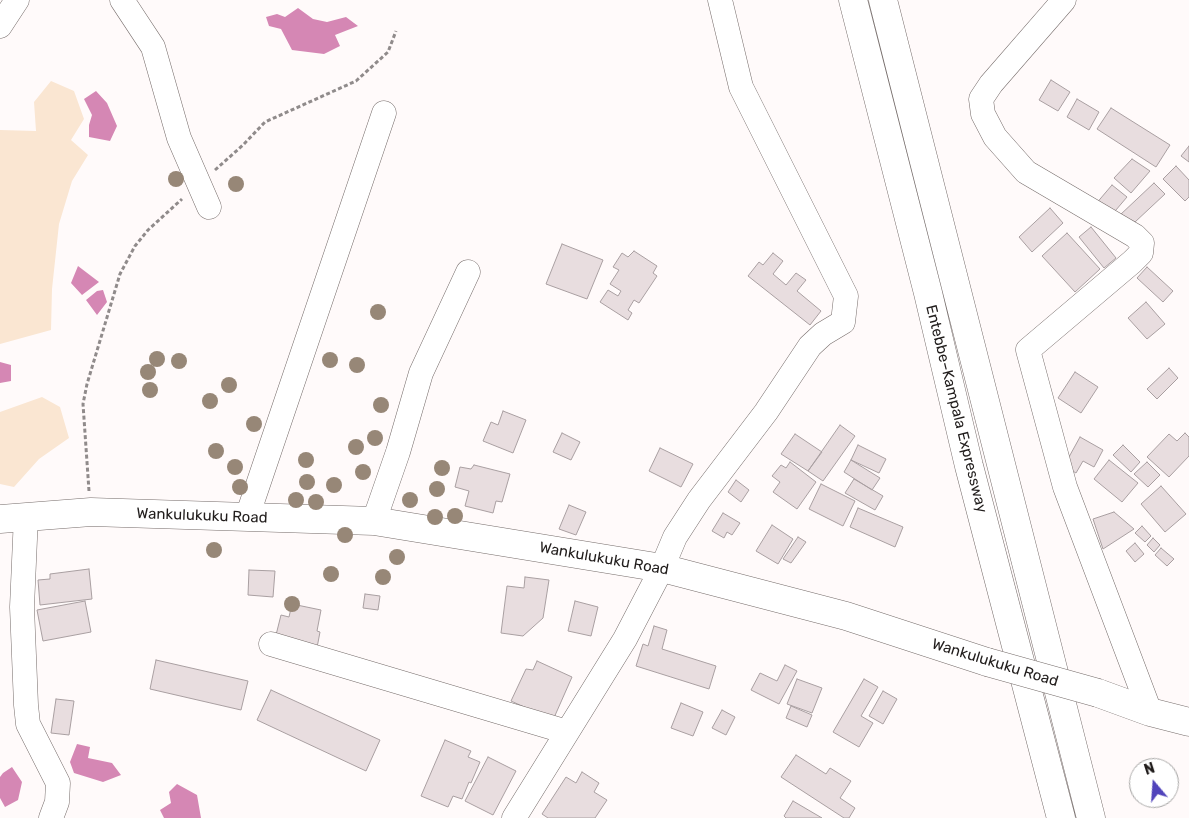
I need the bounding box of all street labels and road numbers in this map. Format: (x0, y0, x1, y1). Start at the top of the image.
street label: Entebbe–Kampala Expressway (921, 303, 991, 515)
street label: Wankulukuku Road (136, 505, 268, 527)
street label: Wankulukuku Road (538, 539, 670, 579)
street label: Wankulukuku Road (930, 635, 1060, 691)

